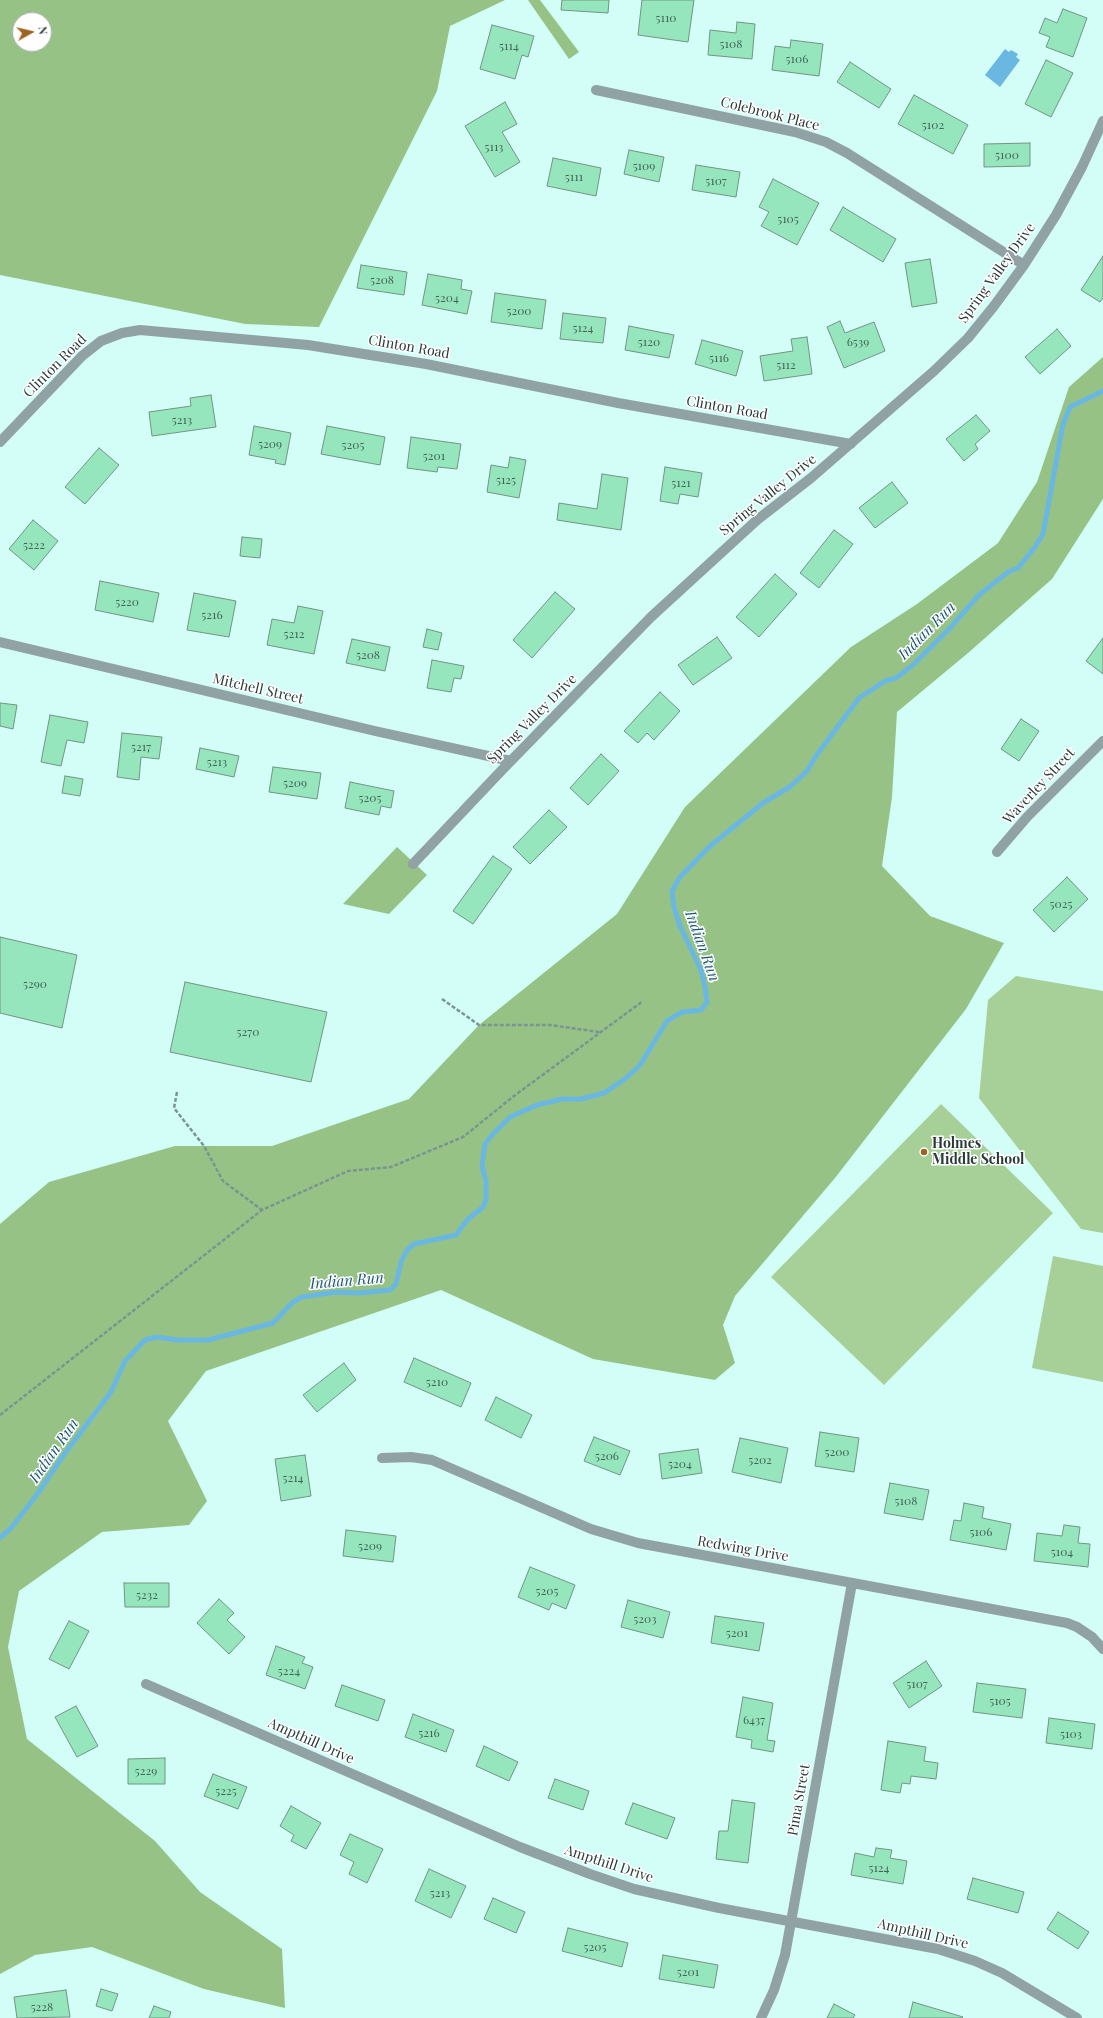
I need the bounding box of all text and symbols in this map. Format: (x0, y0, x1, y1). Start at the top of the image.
house number: 5110 (655, 11, 677, 25)
north arrow (12, 12, 52, 52)
text: N (35, 25, 51, 35)
house number: 5108 (720, 37, 742, 51)
house number: 5114 (499, 39, 519, 53)
house number: 5106 (786, 52, 808, 66)
street label: Colebrook Place (719, 94, 821, 134)
house number: 5102 (922, 118, 944, 132)
house number: 5113 (484, 140, 504, 154)
house number: 5100 (995, 148, 1019, 162)
house number: 5109 (633, 159, 655, 173)
house number: 5111 (565, 170, 583, 184)
house number: 5107 (705, 174, 727, 188)
house number: 5105 (777, 212, 799, 226)
street label: Spring Valley Drive (955, 220, 1039, 326)
house number: 5208 (370, 273, 394, 287)
house number: 5204 (435, 291, 459, 305)
house number: 5200 (506, 304, 532, 318)
house number: 5124 (572, 321, 594, 335)
street label: Clinton Road (20, 331, 90, 401)
street label: Clinton Road (367, 332, 451, 362)
house number: 5120 (638, 335, 660, 349)
house number: 6539 (847, 335, 869, 349)
house number: 5116 (709, 351, 729, 365)
house number: 5112 (776, 358, 796, 372)
street label: Clinton Road (685, 393, 769, 423)
house number: 5213 (172, 413, 192, 427)
house number: 5209 (258, 437, 282, 451)
house number: 5205 (342, 438, 364, 452)
house number: 5201 (423, 449, 445, 463)
street label: Spring Valley Drive (716, 451, 820, 539)
house number: 5125 (496, 473, 516, 487)
house number: 5121 (671, 476, 691, 490)
house number: 5222 (23, 538, 45, 552)
house number: 5220 (115, 595, 139, 609)
water label: Indian Run (895, 599, 959, 663)
house number: 5216 (201, 608, 223, 622)
house number: 5212 (284, 627, 304, 641)
house number: 5208 (356, 648, 380, 662)
street label: Mitchell Street (211, 670, 305, 708)
street label: Spring Valley Drive (484, 671, 580, 767)
house number: 5217 (131, 740, 151, 754)
street label: Waverley Street (1000, 745, 1078, 827)
house number: 5213 (207, 755, 227, 769)
house number: 5209 (283, 776, 307, 790)
house number: 5205 (359, 791, 381, 805)
house number: 5025 (1050, 897, 1072, 911)
water label: Indian Run (681, 908, 723, 984)
house number: 5290 (23, 977, 47, 991)
house number: 5270 (237, 1025, 259, 1039)
place label: Holmes Middle School (932, 1136, 1024, 1168)
marker: Holmes Middle School (919, 1147, 929, 1157)
water label: Indian Run (309, 1269, 385, 1293)
house number: 5210 (426, 1375, 448, 1389)
water label: Indian Run (25, 1416, 83, 1486)
house number: 5200 (824, 1445, 850, 1459)
house number: 5206 (595, 1449, 619, 1463)
house number: 5202 (748, 1453, 772, 1467)
house number: 5204 (668, 1457, 692, 1471)
house number: 5214 (282, 1471, 304, 1485)
house number: 5108 (895, 1494, 917, 1508)
house number: 5106 (970, 1525, 992, 1539)
street label: Redwing Drive (696, 1533, 790, 1565)
house number: 5209 (358, 1539, 382, 1553)
house number: 5104 (1051, 1545, 1073, 1559)
house number: 5205 (536, 1584, 558, 1598)
house number: 5232 (136, 1588, 158, 1602)
house number: 5203 (633, 1612, 657, 1626)
house number: 5201 (726, 1626, 748, 1640)
house number: 5224 (278, 1664, 300, 1678)
house number: 5107 (906, 1677, 928, 1691)
house number: 5105 (989, 1694, 1011, 1708)
house number: 6437 (743, 1713, 765, 1727)
street label: Ampthill Drive (265, 1715, 357, 1767)
house number: 5216 (418, 1726, 440, 1740)
house number: 5103 (1060, 1727, 1082, 1741)
street label: Pima Street (784, 1763, 814, 1837)
house number: 5229 (135, 1764, 157, 1778)
house number: 5225 (215, 1784, 237, 1798)
street label: Ampthill Drive (562, 1842, 656, 1886)
house number: 5124 (868, 1861, 890, 1875)
house number: 5213 (430, 1886, 450, 1900)
street label: Ampthill Drive (876, 1915, 970, 1953)
house number: 5205 (584, 1940, 606, 1954)
house number: 5201 (677, 1965, 699, 1979)
house number: 5228 (31, 2000, 53, 2014)

